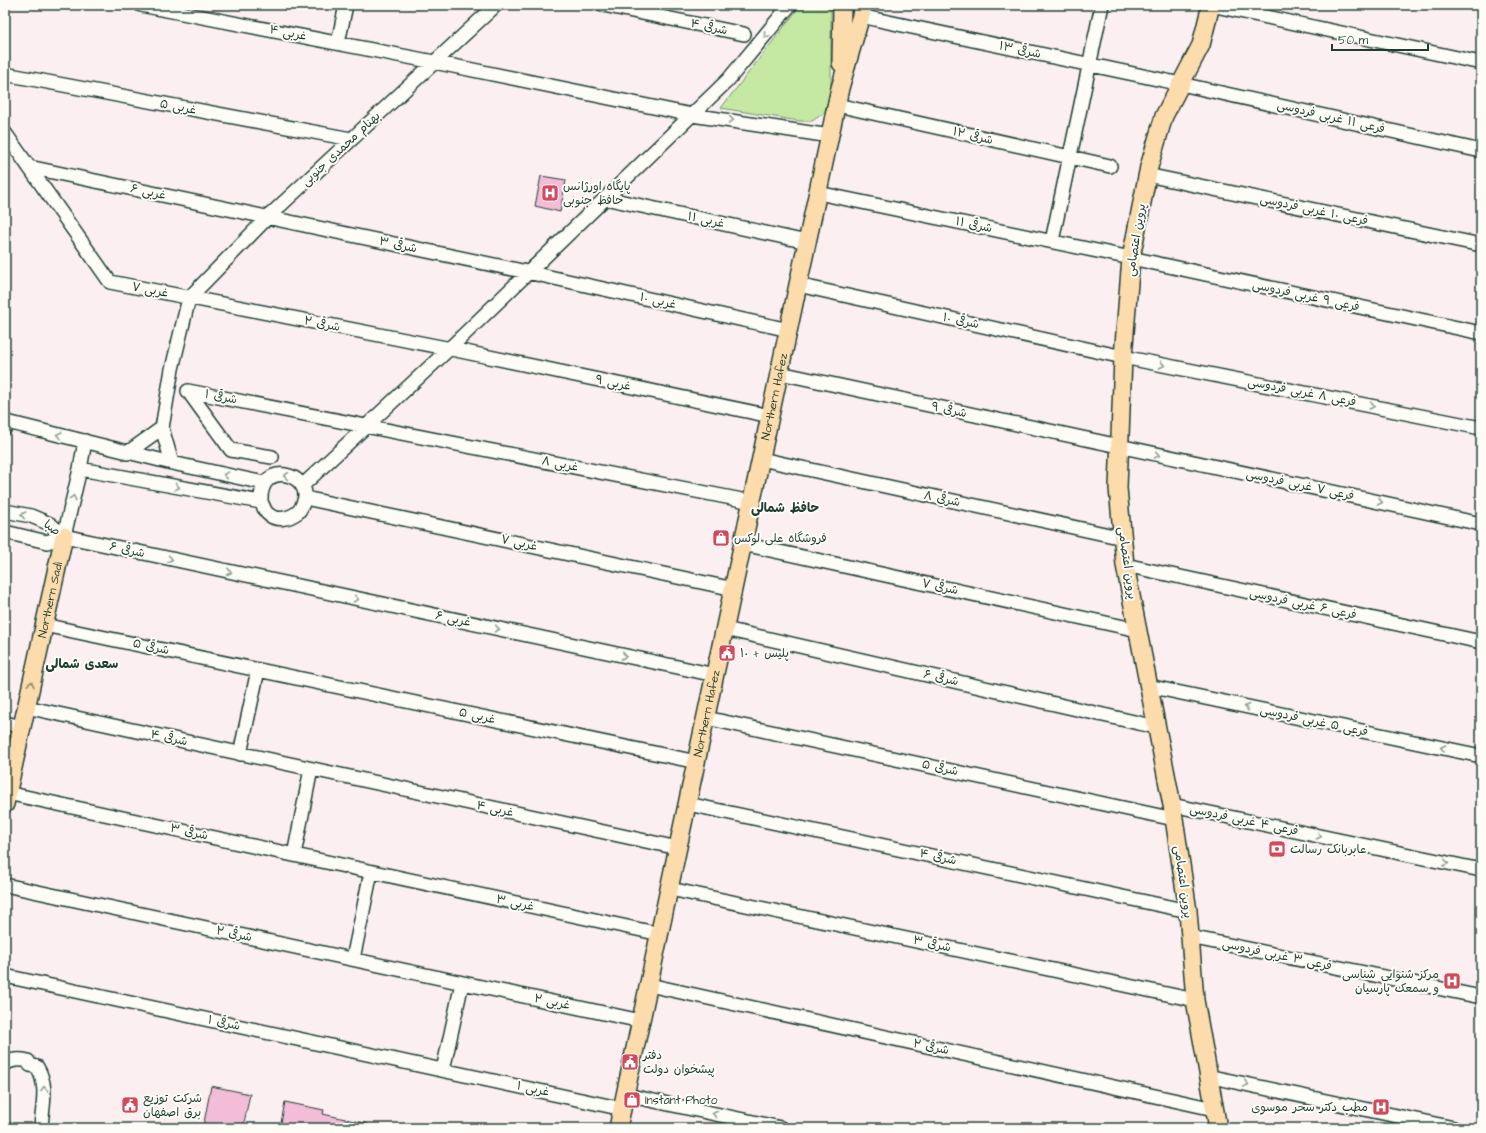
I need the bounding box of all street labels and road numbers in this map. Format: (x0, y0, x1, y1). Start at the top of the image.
street label: ۴ شرقی (689, 15, 729, 39)
street label: ۴ غربی (268, 21, 308, 45)
street label: ۱۳ شرقی (997, 37, 1043, 63)
street label: ۵ غربی (158, 95, 198, 119)
street label: فرعی ۱۱ غربی فردوسی (1275, 96, 1387, 138)
street label: بهنام محمدی جنوبی (298, 108, 384, 190)
street label: ۱۲ شرقی (951, 123, 995, 149)
street label: ۶ غربی (129, 180, 167, 204)
street label: فرعی ۱۰ غربی فردوسی (1258, 190, 1370, 230)
street label: پروین اعتصامی (1122, 202, 1150, 278)
street label: ۱۱ غربی (686, 208, 726, 232)
street label: ۱۱ شرقی (954, 213, 994, 237)
street label: ۳ شرقی (378, 233, 418, 257)
street label: فرعی ۹ غربی فردوسی (1251, 276, 1361, 316)
street label: ۷ غربی (130, 278, 170, 302)
street label: ۱۰ غربی (638, 289, 678, 313)
street label: شرقی ۱۰ (941, 309, 981, 333)
street label: ۲ شرقی (302, 312, 342, 336)
street label: Northern Hafez (757, 351, 792, 442)
street label: ۹ غربی (594, 371, 632, 395)
street label: فرعی ۸ غربی فردوسی (1246, 373, 1358, 411)
street label: ۱ شرقی (203, 386, 239, 408)
street label: شرقی ۹ (930, 398, 968, 422)
street label: ۸ غربی (540, 452, 580, 476)
street label: فرعی ۷ غربی فردوسی (1244, 465, 1356, 505)
street label: ۸ شرقی (922, 487, 962, 511)
street label: صبا (40, 516, 64, 540)
street label: پروین اعتصامی (1113, 525, 1141, 601)
street label: ۷ غربی (499, 531, 539, 555)
street label: ۶ شرقی (108, 538, 146, 562)
street label: Northern Sadi (33, 560, 67, 640)
street label: ۷ شرقی (920, 575, 960, 599)
street label: فرعی ۶ غربی فردوسی (1248, 584, 1358, 624)
street label: ۶ غربی (434, 607, 472, 631)
street label: ۵ شرقی (131, 635, 171, 659)
street label: ۶ شرقی (922, 666, 960, 690)
street label: Northern Hafez (689, 668, 724, 758)
street label: فرعی ۵ غربی فردوسی (1258, 701, 1370, 741)
street label: ۵ غربی (457, 704, 497, 728)
street label: ۴ شرقی (149, 726, 189, 750)
street label: ۵ شرقی (920, 756, 960, 780)
street label: ۴ غربی (475, 797, 515, 821)
street label: فرعی ۴ غربی فردوسی (1188, 800, 1300, 840)
street label: ۳ شرقی (169, 820, 209, 844)
street label: پروین اعتصامی (1169, 844, 1197, 920)
street label: ۴ شرقی (918, 845, 958, 869)
street label: ۳ غربی (495, 891, 535, 915)
street label: ۲ شرقی (214, 922, 254, 946)
street label: ۳ شرقی (912, 932, 952, 956)
street label: فرعی ۳ غربی فردوسی (1221, 935, 1333, 975)
street label: ۲ غربی (532, 990, 572, 1014)
street label: ۱ شرقی (206, 1011, 242, 1035)
street label: ۲ شرقی (911, 1035, 951, 1059)
street label: ۱ غربی (515, 1077, 551, 1101)

